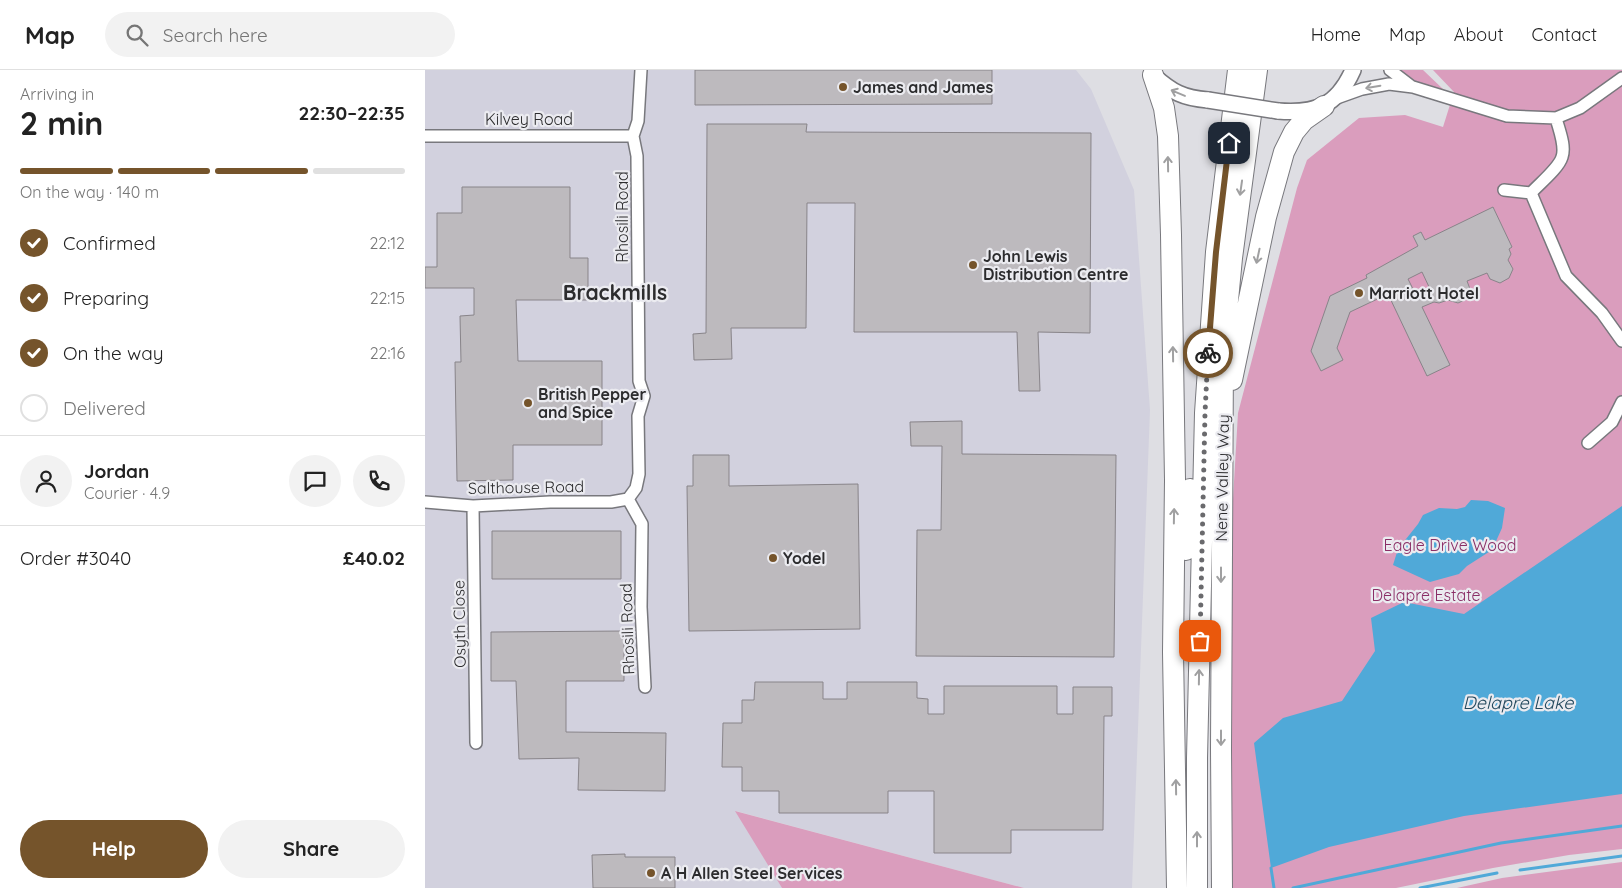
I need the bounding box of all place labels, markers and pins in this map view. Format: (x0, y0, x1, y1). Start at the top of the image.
place label: James and James (853, 77, 993, 97)
marker: James and James (837, 81, 849, 93)
pin (1208, 122, 1250, 164)
place label: John Lewis Distribution Centre (983, 246, 1129, 284)
marker: John Lewis Distribution Centre (967, 259, 979, 271)
place label: Marriott Hotel (1369, 283, 1479, 303)
marker: Marriott Hotel (1353, 287, 1365, 299)
place label: British Pepper and Spice (538, 384, 647, 422)
marker: British Pepper and Spice (522, 397, 534, 409)
place label: Yodel (783, 548, 826, 568)
marker: Yodel (767, 552, 779, 564)
pin (1179, 620, 1221, 662)
place label: A H Allen Steel Services (661, 863, 843, 883)
marker: A H Allen Steel Services (645, 867, 657, 879)

